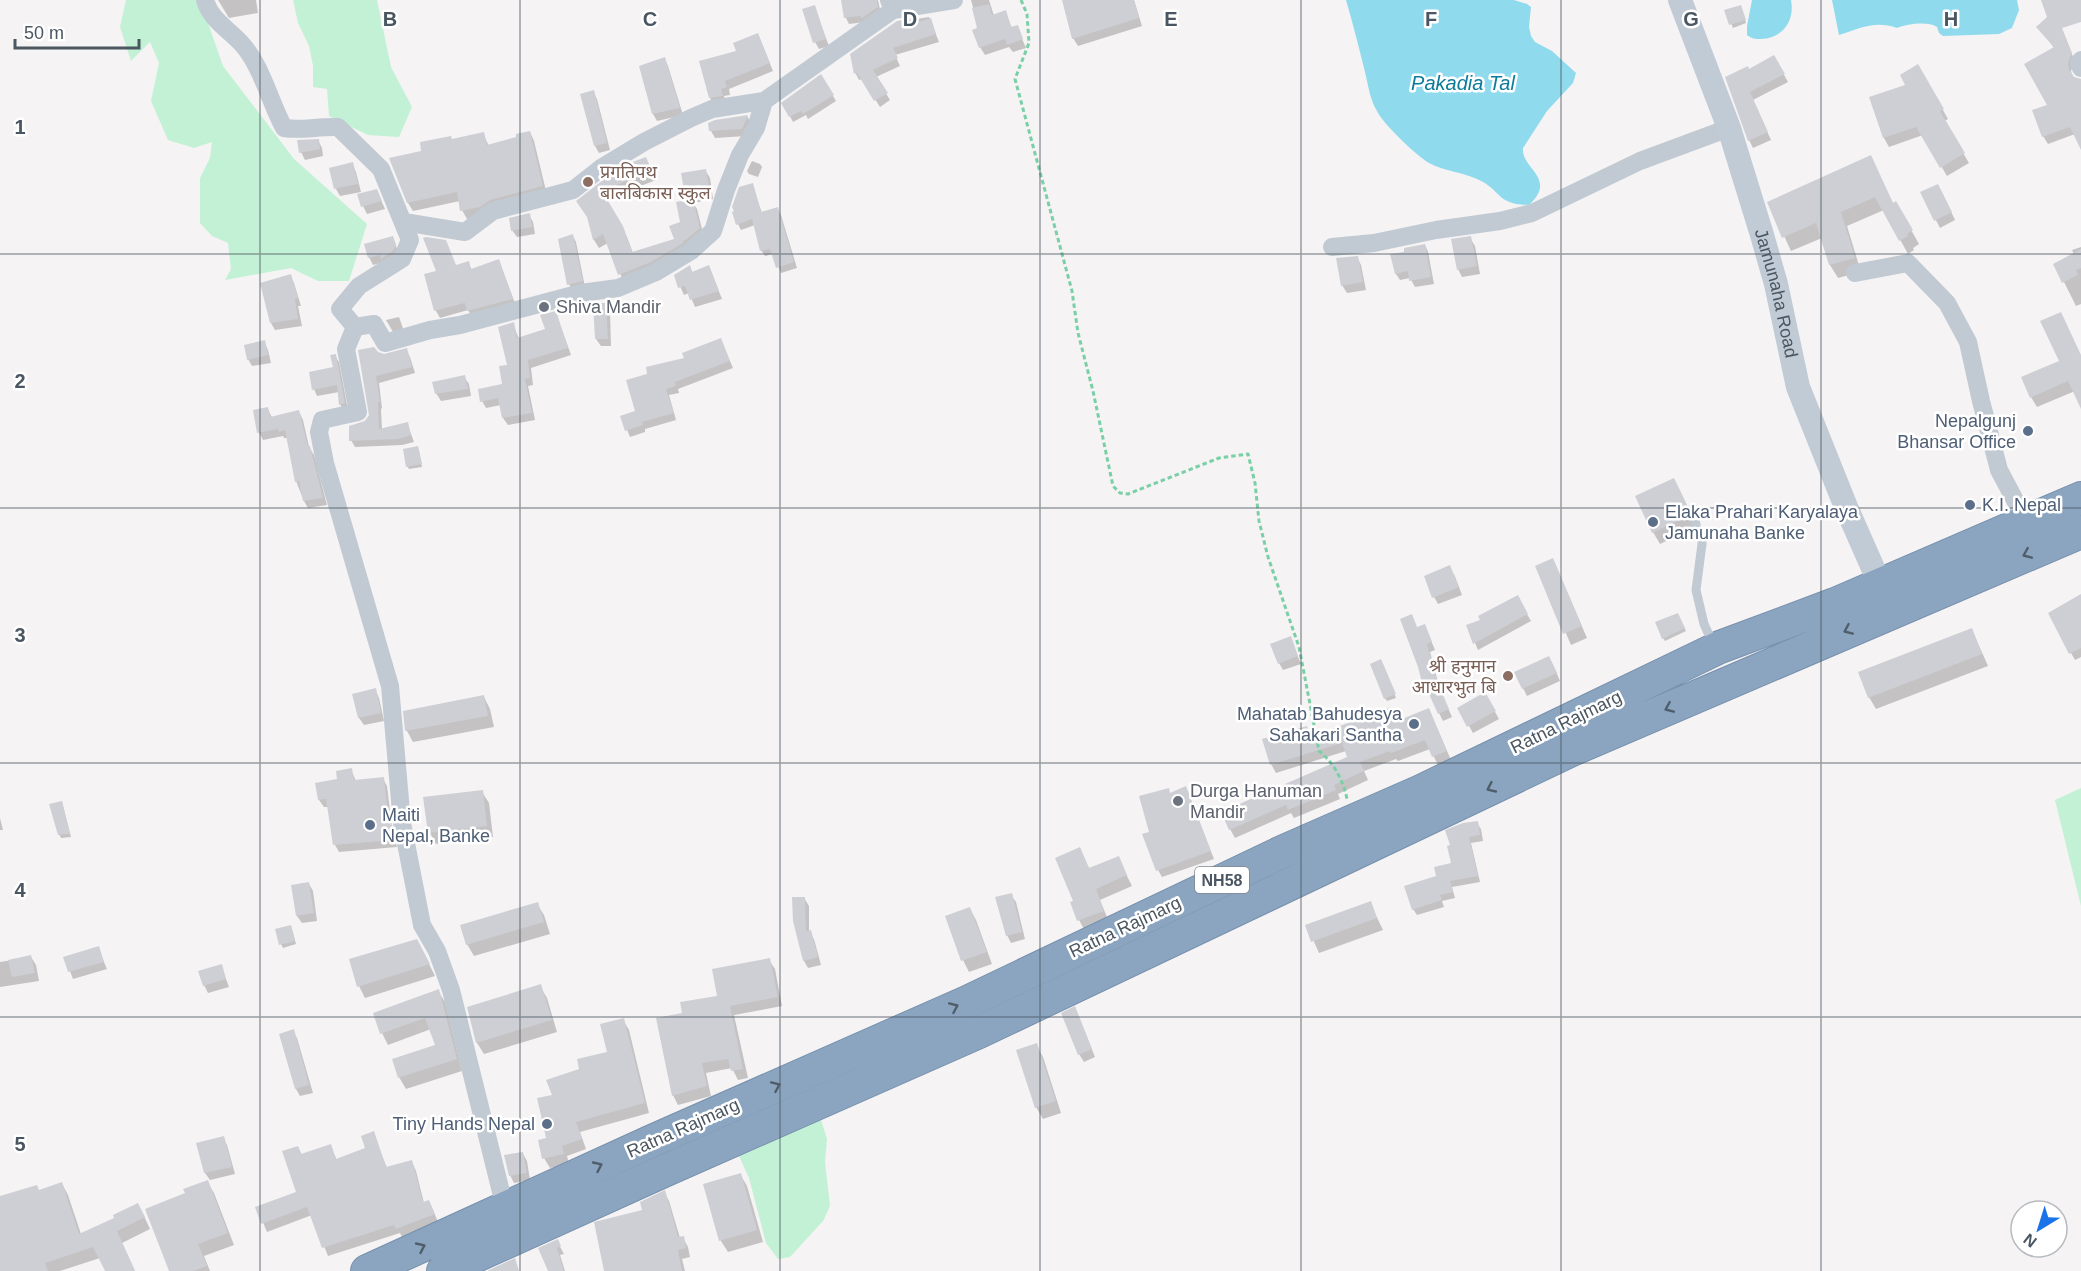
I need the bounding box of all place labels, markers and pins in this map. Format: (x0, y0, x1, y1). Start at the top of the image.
place label: प्रगतिपथ बालबिकास स्कुल (600, 162, 712, 205)
marker: प्रगतिपथ बालबिकास स्कुल (581, 175, 595, 189)
place label: Shiva Mandir (556, 297, 661, 317)
marker: Shiva Mandir (537, 300, 551, 314)
place label: Nepalgunj Bhansar Office (1897, 411, 2016, 452)
marker: Nepalgunj Bhansar Office (2021, 424, 2035, 438)
place label: K.I. Nepal (1982, 495, 2061, 515)
marker: K.I. Nepal (1963, 498, 1977, 512)
place label: Elaka Prahari Karyalaya Jamunaha Banke (1665, 502, 1859, 543)
marker: Elaka Prahari Karyalaya Jamunaha Banke (1646, 515, 1660, 529)
place label: श्री हनुमान आधारभुत बि (1412, 656, 1497, 699)
marker: श्री हनुमान आधारभुत बि (1501, 669, 1515, 683)
place label: Mahatab Bahudesya Sahakari Santha (1237, 704, 1403, 745)
marker: Mahatab Bahudesya Sahakari Santha (1407, 717, 1421, 731)
place label: Durga Hanuman Mandir (1190, 781, 1322, 822)
marker: Durga Hanuman Mandir (1171, 794, 1185, 808)
place label: Maiti Nepal, Banke (382, 805, 490, 846)
marker: Maiti Nepal, Banke (363, 818, 377, 832)
place label: Tiny Hands Nepal (393, 1114, 535, 1134)
marker: Tiny Hands Nepal (540, 1117, 554, 1131)

